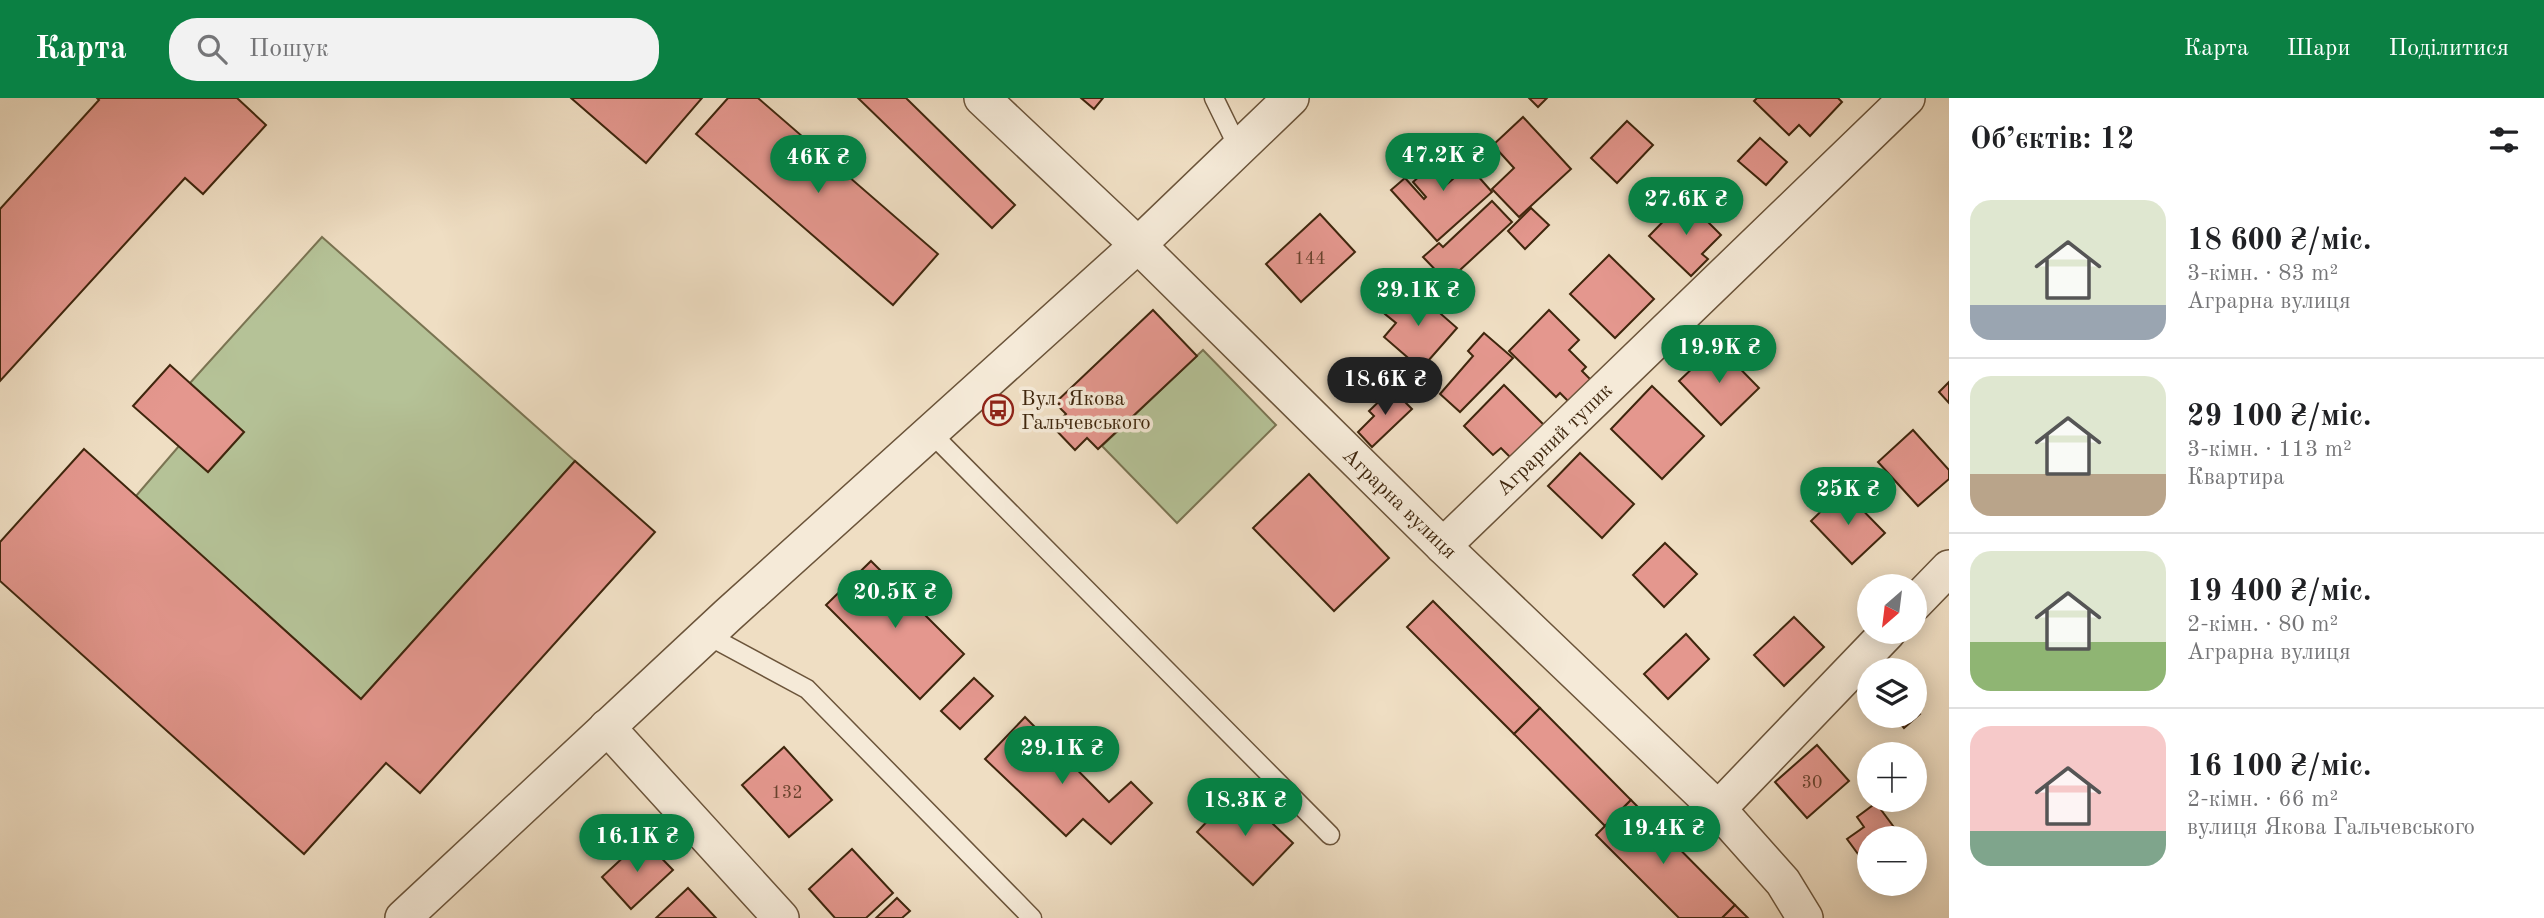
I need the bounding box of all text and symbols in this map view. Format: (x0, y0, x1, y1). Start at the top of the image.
search box (169, 18, 659, 81)
icon: search (193, 30, 231, 68)
text: Карта (35, 33, 127, 66)
text: Пошук (249, 36, 329, 62)
text: Карта (2184, 37, 2249, 61)
text: Шари (2287, 37, 2350, 61)
text: Поділитися (2388, 37, 2509, 61)
icon: filters (2485, 121, 2523, 159)
text: Об’єктів: 12 (1970, 125, 2134, 155)
pin: 47.2K ₴ (1378, 134, 1508, 193)
pin: 46K ₴ (769, 136, 867, 195)
text: 47.2K ₴ (1401, 144, 1485, 167)
text: 46K ₴ (786, 146, 850, 169)
pin: 27.6K ₴ (1621, 178, 1751, 237)
text: 27.6K ₴ (1644, 188, 1728, 211)
text: 18 600 ₴/міс. (2187, 226, 2371, 256)
icon: home (2026, 228, 2110, 312)
house number: 144 (1294, 250, 1326, 268)
text: 3-кімн. · 83 m² (2187, 262, 2338, 285)
pin: 29.1K ₴ (1353, 268, 1483, 328)
text: 29.1K ₴ (1376, 279, 1460, 302)
text: Аграрна вулиця (2187, 290, 2351, 313)
pin: 19.9K ₴ (1654, 326, 1784, 385)
text: 19.9K ₴ (1677, 336, 1761, 359)
pin: 18.6K ₴ (1320, 358, 1450, 417)
text: 18.6K ₴ (1343, 368, 1427, 391)
street label: Аграрний тупик (1493, 380, 1617, 500)
place label: Вул. Якова Гальчевського (1021, 389, 1151, 434)
bus stop icon: Вул. Якова Гальчевського (981, 393, 1015, 427)
text: 29 100 ₴/міс. (2187, 402, 2371, 432)
icon: home (2026, 404, 2110, 488)
text: 3-кімн. · 113 m² (2187, 438, 2352, 461)
street label: Аграрна вулиця (1338, 445, 1460, 564)
text: Квартира (2187, 466, 2285, 489)
pin: 25K ₴ (1799, 468, 1897, 527)
text: 25K ₴ (1816, 478, 1880, 501)
pin: 20.5K ₴ (830, 570, 960, 630)
north arrow (1857, 574, 1927, 644)
map controls (1857, 574, 1927, 896)
text: 19 400 ₴/міс. (2187, 577, 2371, 607)
icon: home (2026, 579, 2110, 663)
text: 20.5K ₴ (853, 581, 937, 604)
text: 2-кімн. · 80 m² (2187, 613, 2338, 636)
text: Аграрна вулиця (2187, 641, 2351, 664)
button: layers (1857, 658, 1927, 728)
pin: 29.1K ₴ (997, 726, 1127, 786)
text: 29.1K ₴ (1020, 737, 1104, 760)
button: + (1857, 742, 1927, 812)
text: 16 100 ₴/міс. (2187, 752, 2371, 782)
icon: home (2026, 754, 2110, 838)
house number: 30 (1802, 774, 1822, 792)
pin: 18.3K ₴ (1180, 778, 1310, 838)
house number: 132 (771, 784, 803, 802)
text: 2-кімн. · 66 m² (2187, 788, 2338, 811)
text: 18.3K ₴ (1203, 789, 1287, 812)
pin: 19.4K ₴ (1598, 806, 1728, 866)
pin: 16.1K ₴ (572, 814, 702, 874)
text: вулиця Якова Гальчевського (2187, 816, 2475, 839)
text: 19.4K ₴ (1621, 817, 1705, 840)
text: 16.1K ₴ (595, 825, 679, 848)
button: − (1857, 826, 1927, 896)

